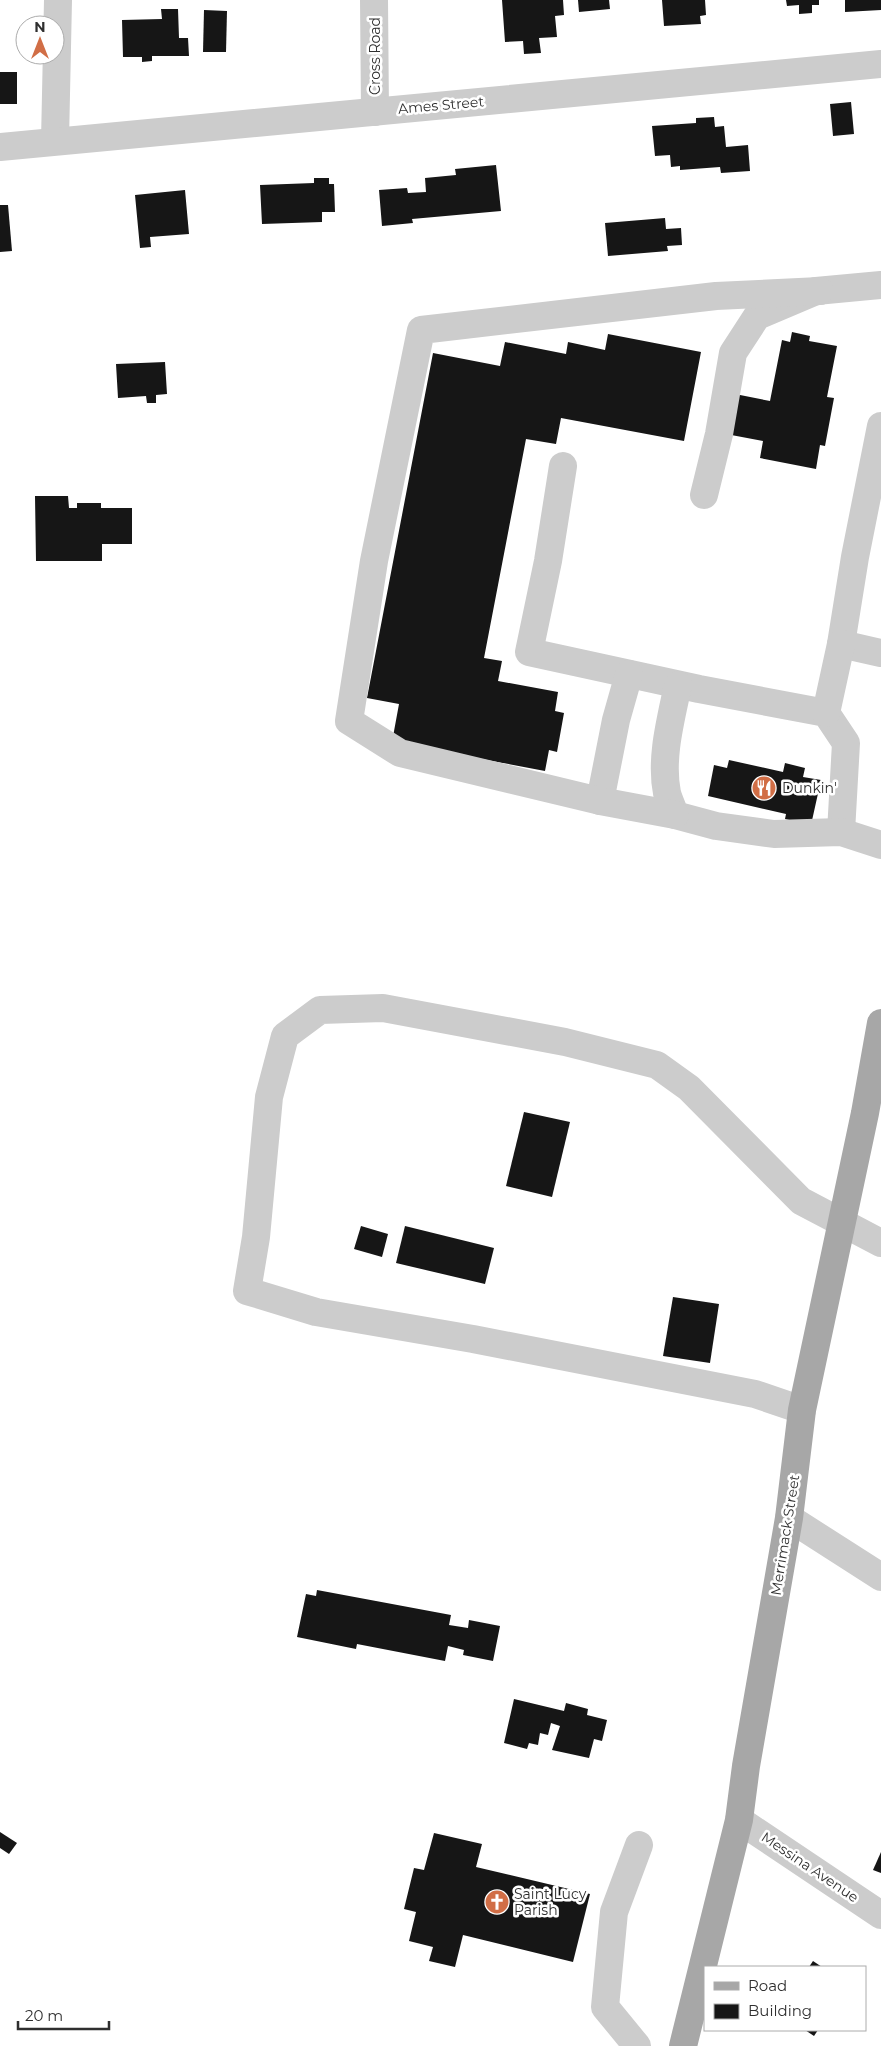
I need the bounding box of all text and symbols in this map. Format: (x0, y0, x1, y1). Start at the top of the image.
north arrow (15, 15, 65, 65)
street label: Cross Road (366, 17, 384, 95)
text: N (34, 18, 46, 36)
street label: Ames Street (397, 92, 485, 118)
restaurant icon: Dunkin' (751, 775, 777, 801)
place label: Dunkin' (782, 779, 837, 797)
street label: Merrimack Street (767, 1473, 803, 1597)
street label: Messina Avenue (758, 1828, 862, 1906)
place label: Saint Lucy Parish (514, 1885, 587, 1919)
church icon: Saint Lucy Parish (484, 1889, 510, 1915)
legend (704, 1966, 866, 2031)
text: Road (748, 1976, 787, 1995)
scale bar (18, 1998, 109, 2030)
text: Building (748, 2001, 812, 2020)
text: 20 m (25, 2006, 63, 2025)

